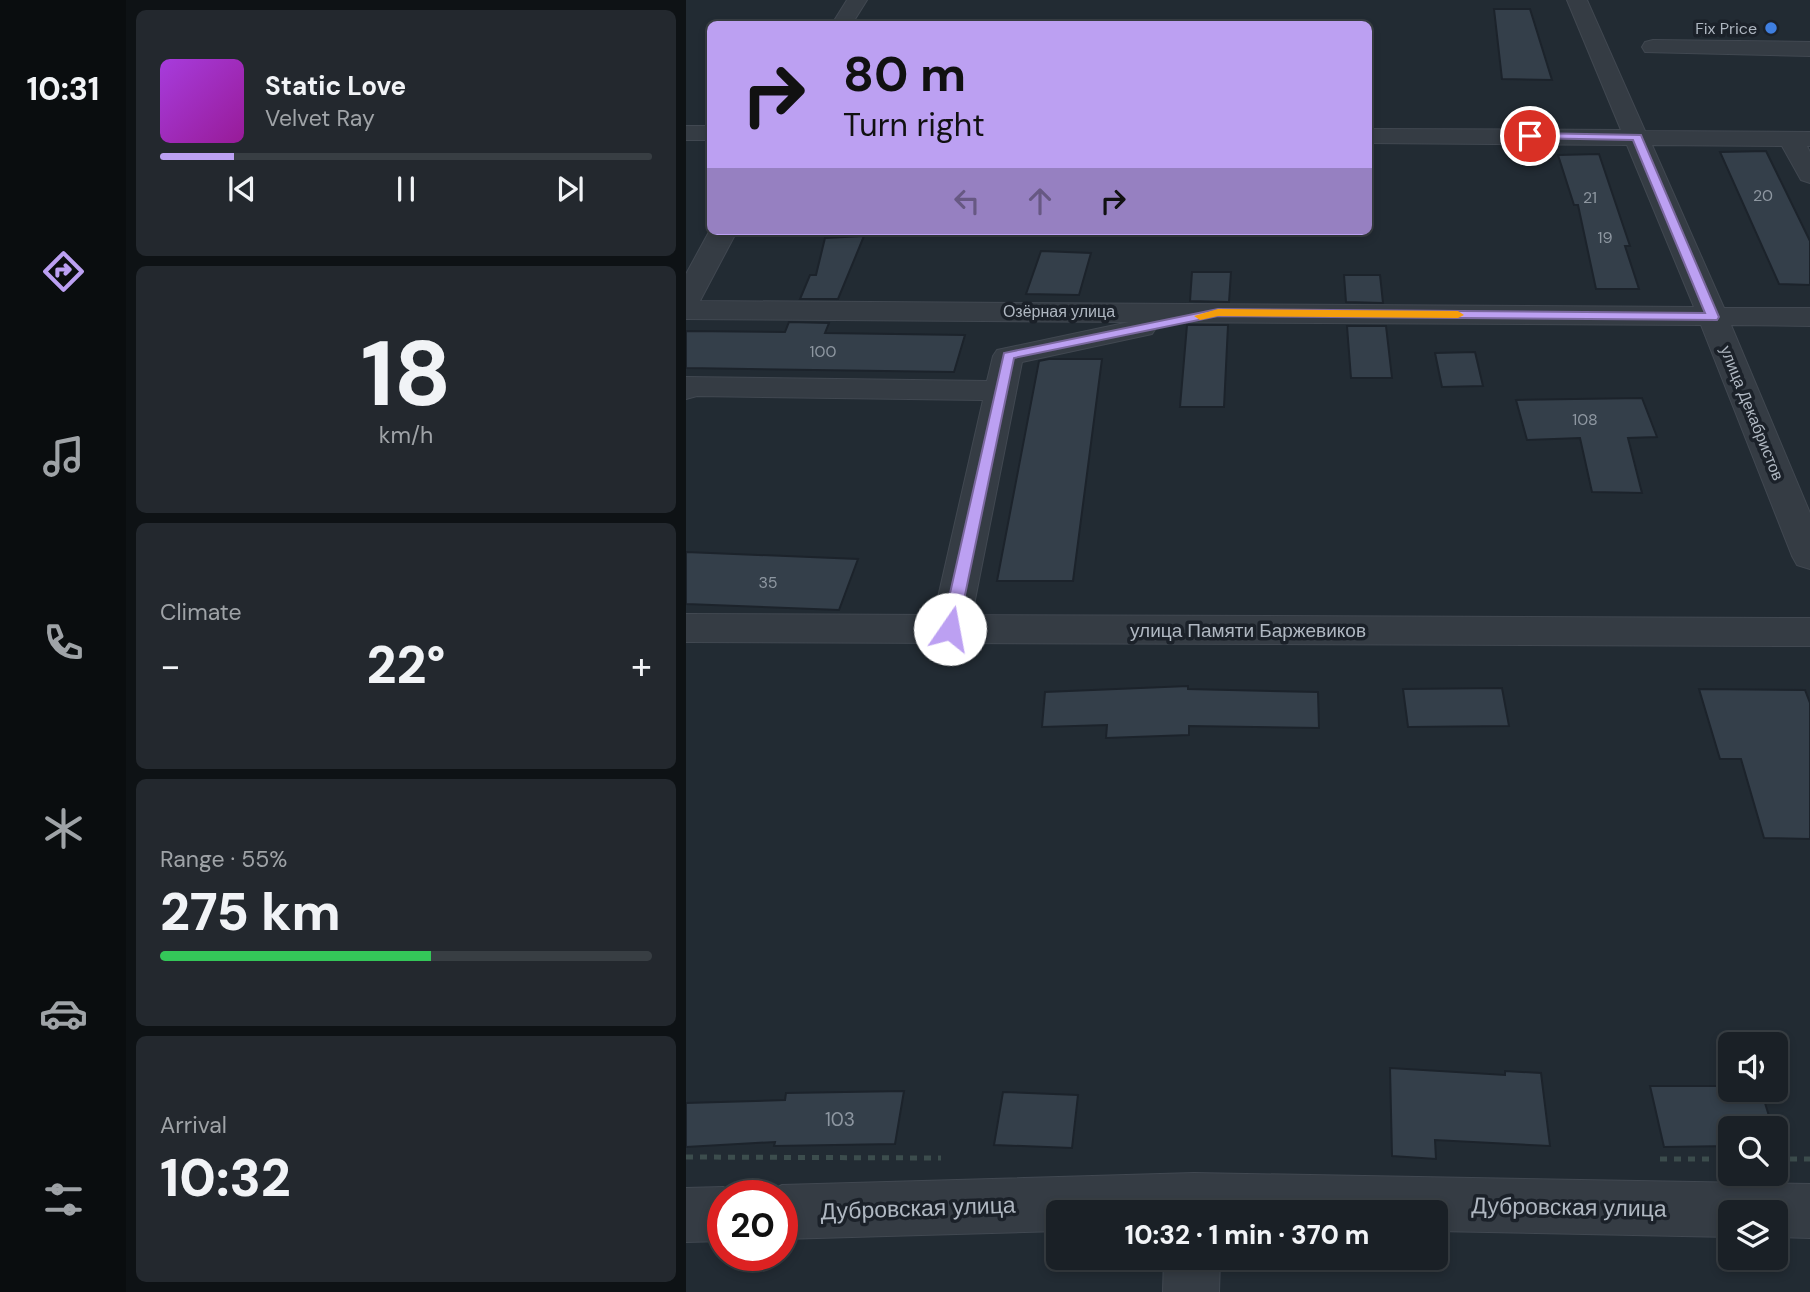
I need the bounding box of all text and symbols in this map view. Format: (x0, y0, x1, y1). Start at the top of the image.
place label: Fix Price (1695, 18, 1757, 39)
marker: Fix Price (1763, 20, 1779, 36)
text: 80 m (843, 42, 966, 106)
icon: right (728, 49, 819, 140)
text: 10:31 (26, 68, 100, 110)
text: Static Love (265, 69, 406, 103)
text: Velvet Ray (265, 103, 375, 133)
text: Turn right (843, 104, 985, 146)
pin (1500, 106, 1560, 166)
icon: arrive (1511, 117, 1549, 155)
icon: previous (223, 170, 261, 208)
icon: pause (387, 170, 425, 208)
icon: next (551, 170, 589, 208)
icon: left (948, 182, 986, 220)
icon: ahead (1021, 182, 1059, 220)
icon: right (1094, 182, 1132, 220)
house number: 20 (1753, 185, 1773, 206)
house number: 21 (1583, 187, 1597, 208)
house number: 19 (1597, 227, 1613, 248)
icon: directions (39, 247, 88, 296)
street label: Озёрная улица (1003, 301, 1115, 322)
text: 18 (361, 315, 451, 433)
house number: 100 (810, 341, 836, 362)
street label: улица Декабристов (1715, 342, 1789, 484)
house number: 108 (1572, 409, 1598, 430)
text: km/h (379, 420, 433, 450)
icon: music (39, 432, 88, 481)
house number: 35 (758, 572, 778, 593)
position arrow (913, 592, 987, 666)
text: Climate (160, 597, 242, 627)
icon: phone (39, 618, 88, 667)
street label: улица Памяти Баржевиков (1130, 618, 1366, 643)
text: 22° (366, 631, 446, 699)
text: − (160, 641, 181, 691)
text: + (631, 641, 652, 691)
icon: climate (39, 804, 88, 853)
text: Range · 55% (160, 844, 287, 874)
text: 275 km (160, 878, 341, 946)
icon: car (39, 989, 88, 1038)
map controls (1718, 1032, 1788, 1270)
button: sound (1718, 1032, 1788, 1102)
house number: 103 (825, 1107, 855, 1132)
text: Arrival (160, 1110, 227, 1140)
button: search (1718, 1116, 1788, 1186)
text: 10:32 (160, 1144, 291, 1212)
icon: filters (39, 1175, 88, 1224)
speed limit sign: 20 (707, 1180, 798, 1271)
street label: Дубровская улица (820, 1190, 1016, 1226)
street label: Дубровская улица (1471, 1190, 1667, 1224)
button: layers (1718, 1200, 1788, 1270)
text: 10:32 · 1 min · 370 m (1125, 1218, 1369, 1252)

